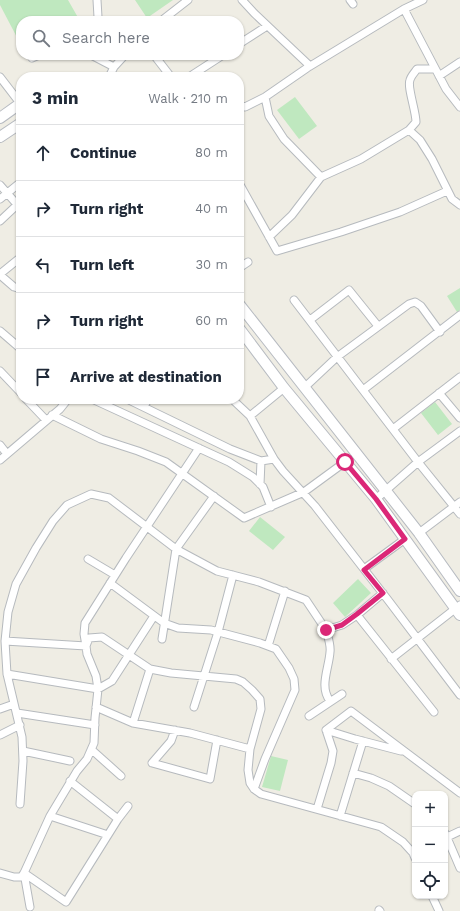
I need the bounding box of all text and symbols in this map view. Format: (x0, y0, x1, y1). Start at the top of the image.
search box (16, 16, 244, 60)
icon: search (30, 27, 52, 49)
text: Search here (62, 29, 150, 47)
text: 3 min (32, 88, 78, 108)
text: Walk · 210 m (148, 91, 228, 106)
icon: ahead (32, 142, 54, 164)
text: Continue (70, 144, 137, 162)
text: 80 m (195, 145, 228, 160)
icon: right (32, 198, 54, 220)
text: Turn right (70, 200, 143, 218)
text: 40 m (195, 201, 228, 216)
icon: left (32, 254, 54, 276)
text: Turn left (70, 256, 134, 274)
text: 30 m (196, 257, 228, 272)
icon: right (32, 310, 54, 332)
text: Turn right (70, 312, 143, 330)
text: 60 m (195, 313, 228, 328)
icon: arrive (32, 366, 54, 388)
text: Arrive at destination (70, 368, 222, 386)
route start (336, 453, 354, 471)
route end (317, 621, 335, 639)
map controls (412, 791, 448, 899)
button: + (412, 791, 448, 827)
button: − (412, 827, 448, 863)
button: locate (412, 863, 448, 899)

